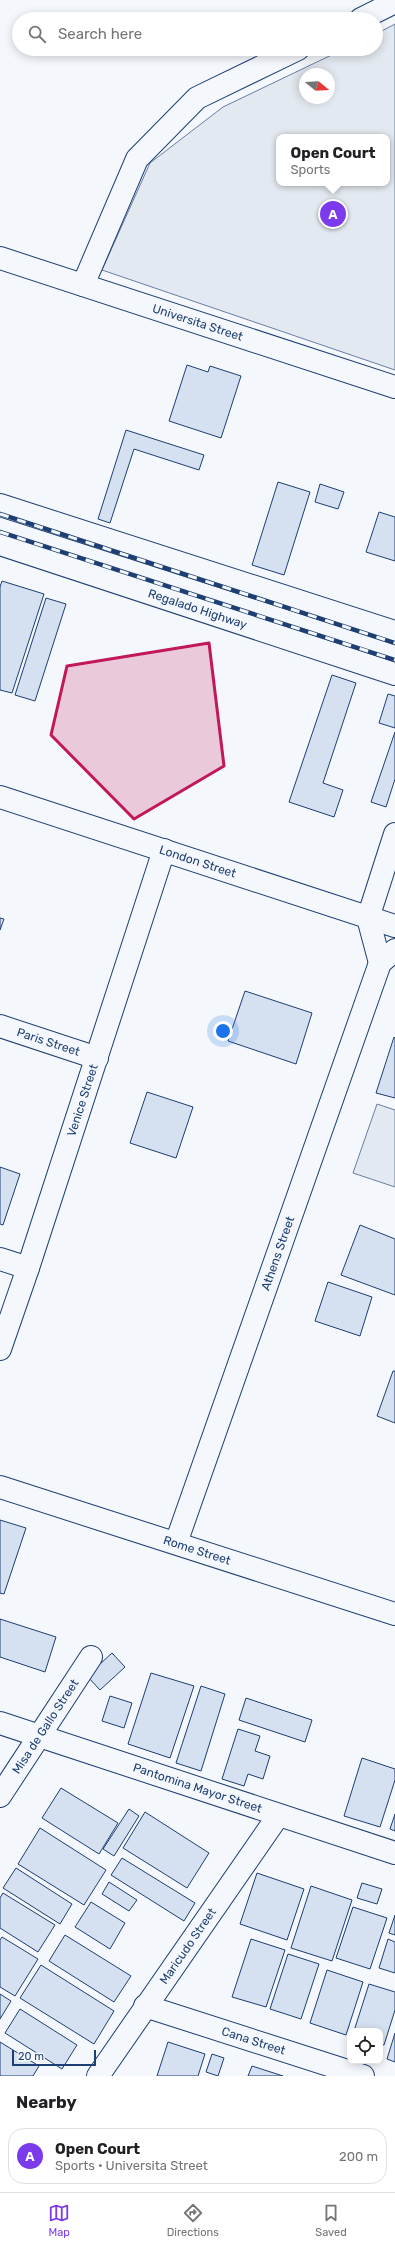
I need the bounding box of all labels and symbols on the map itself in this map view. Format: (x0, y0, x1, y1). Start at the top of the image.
north arrow (299, 68, 335, 104)
pin: A (320, 199, 346, 229)
street label: Universita Street (151, 301, 245, 344)
street label: Regalado Highway (146, 586, 249, 632)
street label: London Street (158, 843, 238, 881)
your location (213, 1021, 233, 1041)
street label: Paris Street (15, 1025, 82, 1059)
street label: Venice Street (64, 1062, 101, 1138)
street label: Athens Street (258, 1214, 297, 1292)
street label: Rome Street (162, 1533, 233, 1568)
street label: Misa de Gallo Street (9, 1676, 82, 1776)
street label: Pantomina Mayor Street (131, 1760, 264, 1816)
street label: Maricudo Street (157, 1905, 219, 1987)
street label: Cana Street (220, 2024, 287, 2058)
scale bar (12, 2048, 96, 2067)

